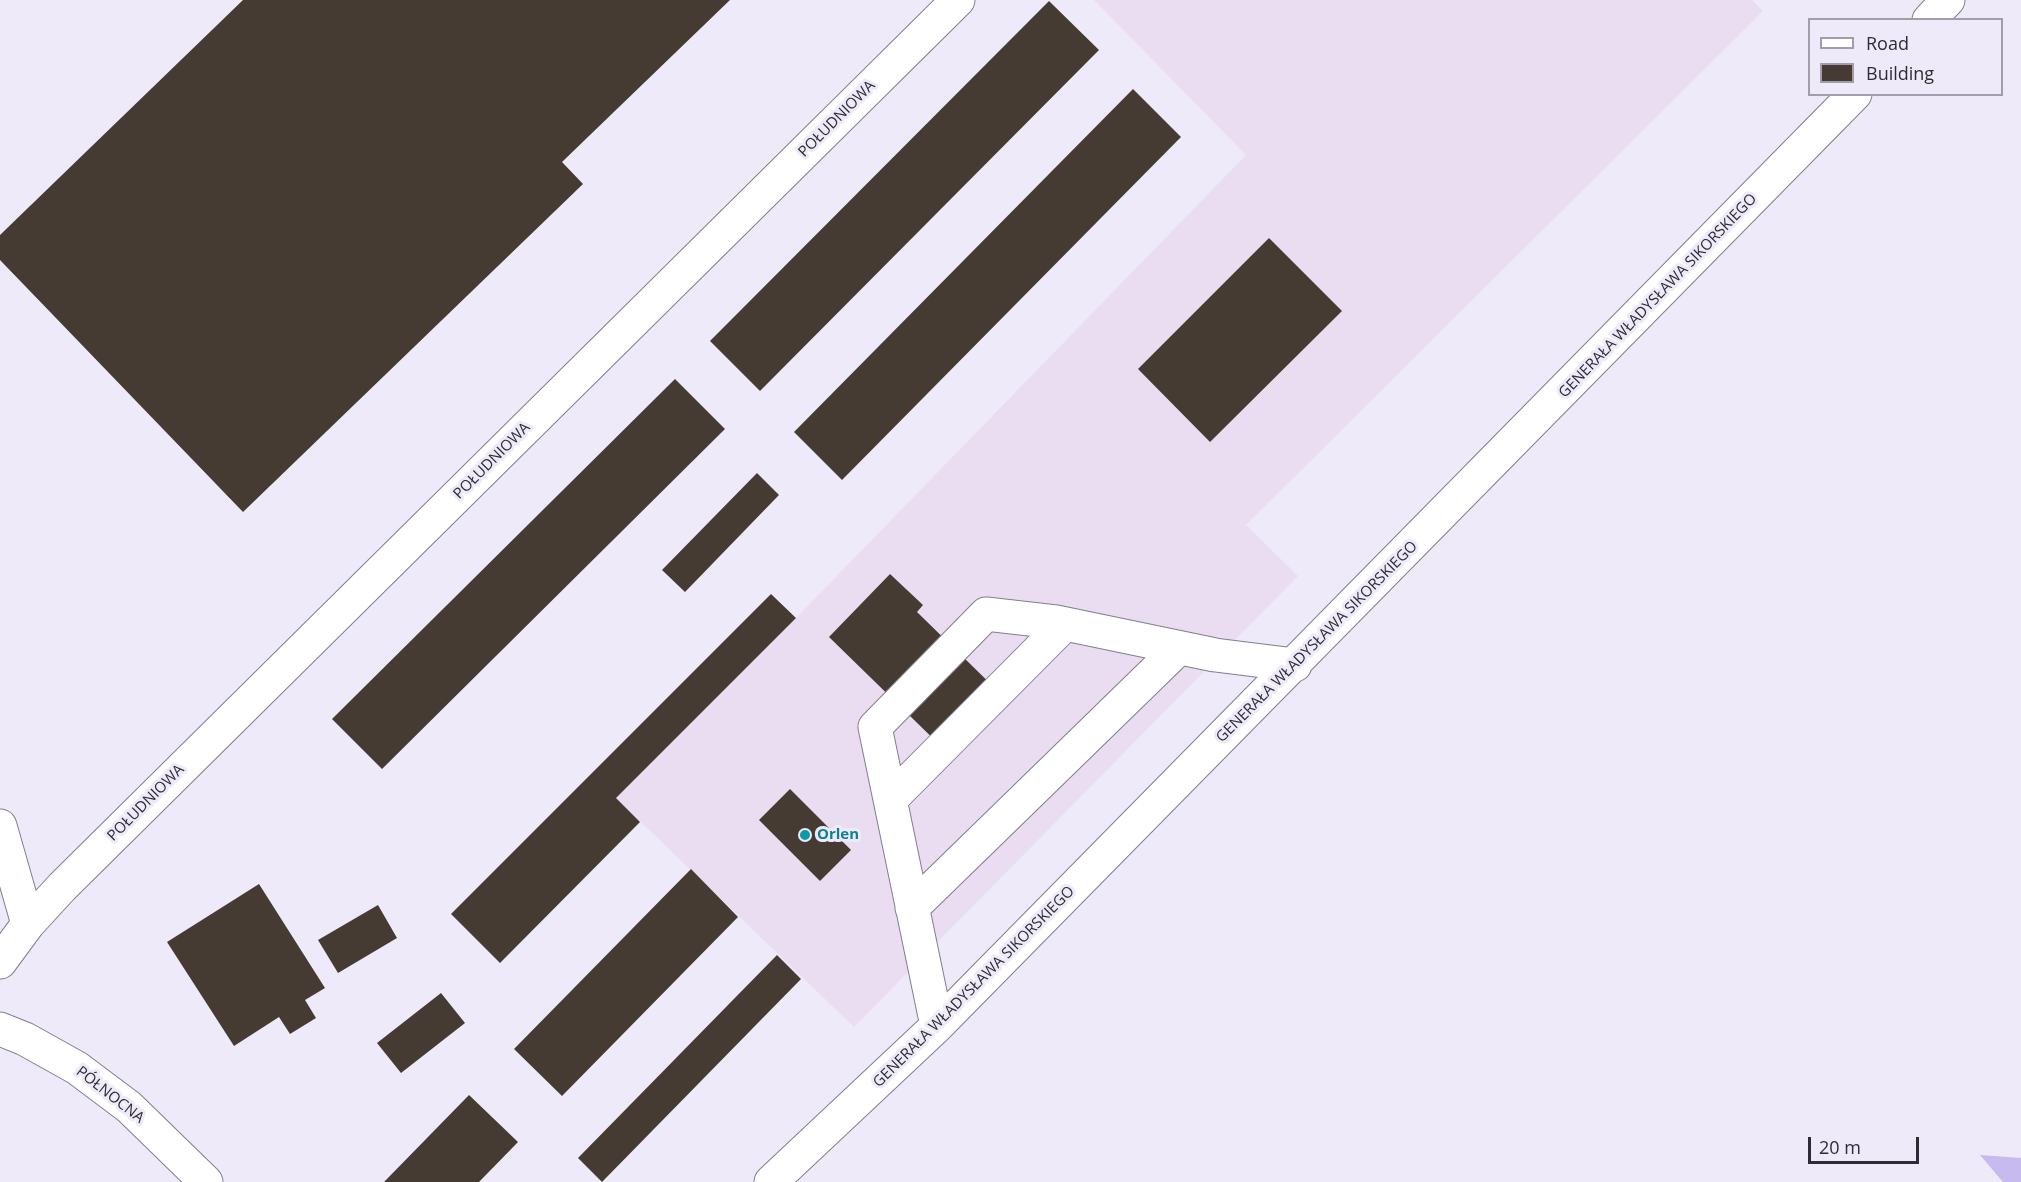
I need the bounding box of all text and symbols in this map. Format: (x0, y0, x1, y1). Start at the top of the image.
legend (1808, 18, 2003, 96)
text: Road (1866, 31, 1909, 55)
text: Building (1866, 61, 1934, 85)
street label: POŁUDNIOWA (795, 77, 879, 161)
street label: GENERAŁA WŁADYSŁAWA SIKORSKIEGO (1555, 190, 1761, 402)
street label: POŁUDNIOWA (450, 419, 534, 503)
street label: GENERAŁA WŁADYSŁAWA SIKORSKIEGO (1213, 538, 1421, 746)
street label: POŁUDNIOWA (104, 761, 188, 845)
place label: Orlen (817, 826, 859, 844)
marker: Orlen (798, 828, 812, 842)
street label: GENERAŁA WŁADYSŁAWA SIKORSKIEGO (870, 883, 1078, 1091)
street label: PÓŁNOCNA (72, 1063, 148, 1127)
scale bar (1811, 1125, 1922, 1163)
text: 20 m (1819, 1135, 1861, 1159)

